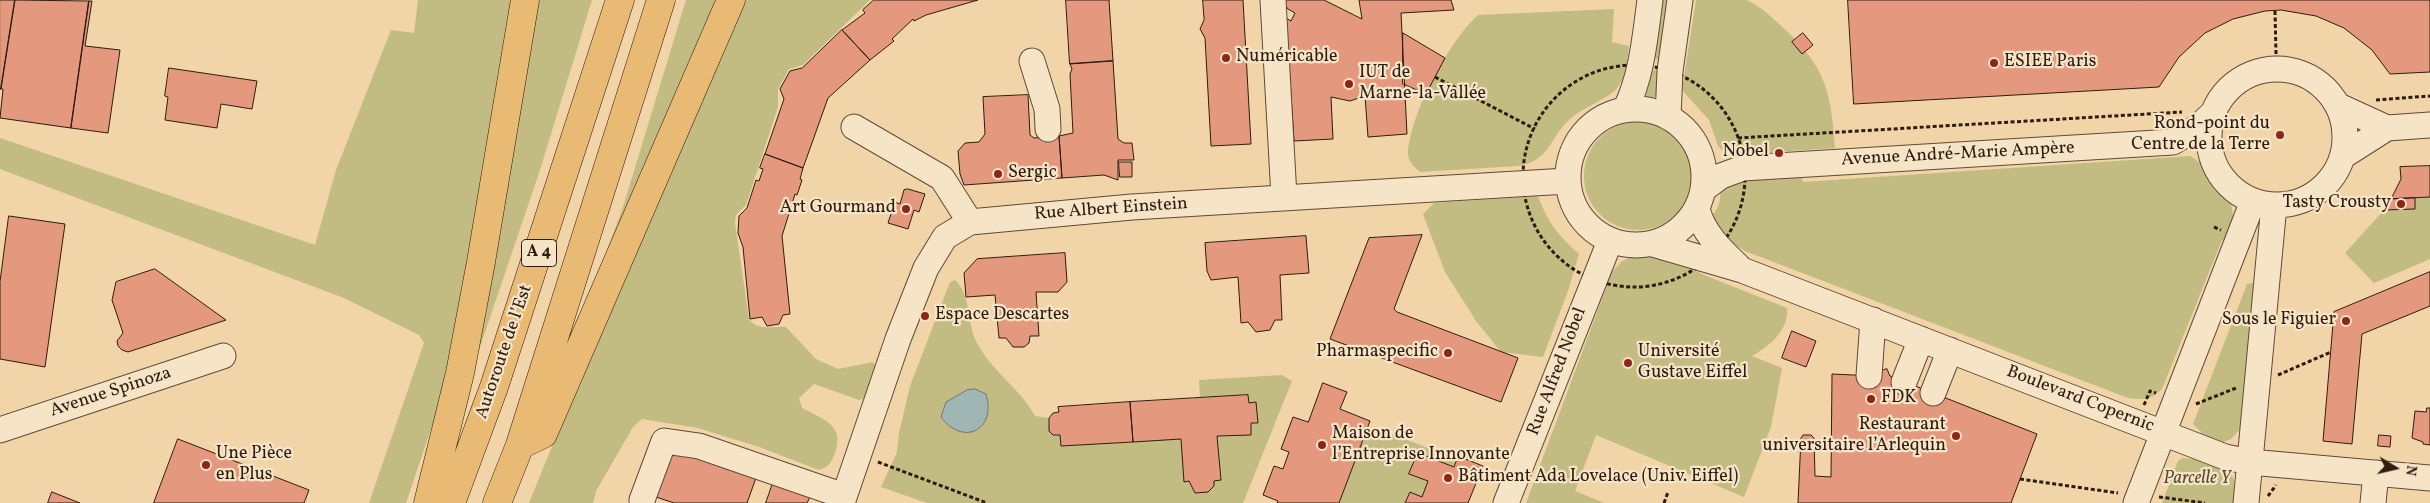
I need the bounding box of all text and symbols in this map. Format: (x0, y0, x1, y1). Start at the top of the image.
place label: Numéricable (1236, 47, 1338, 69)
marker: Numéricable (1220, 52, 1232, 64)
place label: ESIEE Paris (2004, 52, 2096, 74)
marker: ESIEE Paris (1988, 57, 2000, 69)
place label: IUT de Marne-la-Vallée (1359, 63, 1486, 106)
marker: IUT de Marne-la-Vallée (1343, 78, 1355, 90)
place label: Rond-point du Centre de la Terre (2131, 114, 2270, 156)
marker: Rond-point du Centre de la Terre (2274, 129, 2286, 141)
street label: Avenue André-Marie Ampère (1841, 138, 2075, 172)
place label: Nobel (1722, 142, 1769, 164)
marker: Nobel (1773, 147, 1785, 159)
place label: Sergic (1008, 163, 1057, 185)
marker: Sergic (992, 168, 1004, 180)
place label: Tasty Crousty (2282, 193, 2391, 215)
street label: Rue Albert Einstein (1033, 194, 1189, 226)
place label: Art Gourmand (780, 198, 896, 220)
marker: Tasty Crousty (2395, 198, 2407, 210)
marker: Art Gourmand (900, 203, 912, 215)
road number: A 4 (522, 240, 556, 266)
street label: Autoroute de l’Est (472, 282, 538, 422)
place label: Espace Descartes (935, 305, 1069, 327)
street label: Rue Alfred Nobel (1524, 305, 1592, 439)
marker: Espace Descartes (919, 310, 931, 322)
place label: Sous le Figuier (2222, 310, 2336, 332)
marker: Sous le Figuier (2340, 315, 2352, 327)
place label: Pharmaspecific (1316, 342, 1438, 364)
place label: Université Gustave Eiffel (1638, 342, 1747, 384)
marker: Pharmaspecific (1442, 347, 1454, 359)
marker: Université Gustave Eiffel (1622, 357, 1634, 369)
street label: Boulevard Copernic (2003, 362, 2157, 438)
street label: Avenue Spinoza (48, 363, 174, 423)
place label: FDK (1881, 388, 1916, 410)
marker: FDK (1865, 393, 1877, 405)
place label: Restaurant universitaire l’Arlequin (1763, 415, 1946, 458)
place label: Maison de l’Entreprise Innovante (1332, 424, 1510, 466)
marker: Restaurant universitaire l’Arlequin (1950, 430, 1962, 442)
marker: Maison de l’Entreprise Innovante (1316, 439, 1328, 451)
north arrow (2370, 443, 2420, 493)
place label: Une Pièce en Plus (216, 444, 292, 486)
marker: Une Pièce en Plus (200, 459, 212, 471)
text: N (2400, 464, 2420, 477)
place label: Bâtiment Ada Lovelace (Univ. Eiffel) (1458, 467, 1738, 489)
park label: Parcelle Y (2163, 469, 2231, 491)
marker: Bâtiment Ada Lovelace (Univ. Eiffel) (1442, 472, 1454, 484)

